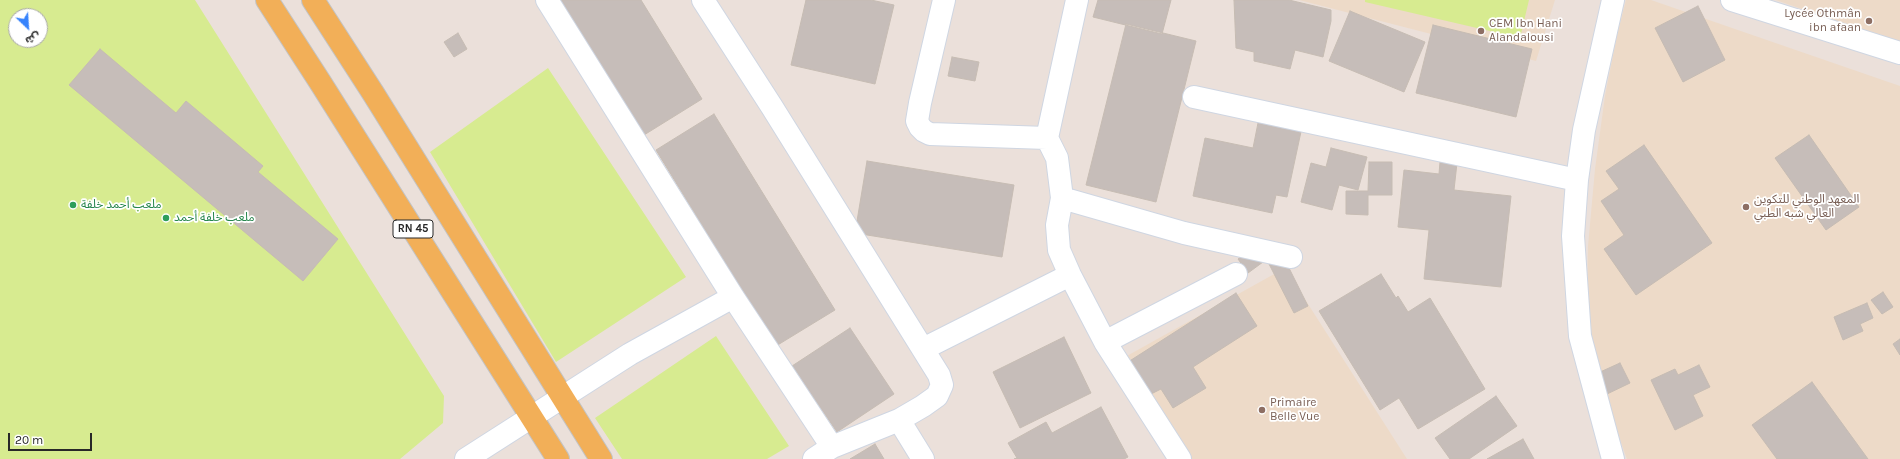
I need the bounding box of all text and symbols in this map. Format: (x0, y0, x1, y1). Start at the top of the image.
place label: Lycée Othmân ibn afaan (1784, 7, 1861, 35)
north arrow (8, 8, 48, 48)
marker: Lycée Othmân ibn afaan (1864, 16, 1874, 26)
place label: CEM Ibn Hani Alandalousi (1489, 17, 1562, 45)
marker: CEM Ibn Hani Alandalousi (1476, 26, 1486, 36)
text: ش (23, 29, 42, 47)
place label: المعهد الوطني للتكوين العالي شبه الطبي (1754, 193, 1859, 221)
place label: ملعب أحمد خلفة (81, 198, 162, 212)
marker: ملعب أحمد خلفة (68, 200, 78, 210)
marker: المعهد الوطني للتكوين العالي شبه الطبي (1741, 202, 1751, 212)
place label: ملعب خلفة أحمد (174, 211, 255, 225)
marker: ملعب خلفة أحمد (161, 213, 171, 223)
road number: RN 45 (393, 220, 433, 238)
place label: Primaire Belle Vue (1270, 396, 1320, 424)
marker: Primaire Belle Vue (1257, 405, 1267, 415)
scale bar (10, 425, 94, 451)
text: 20 m (15, 433, 43, 447)

